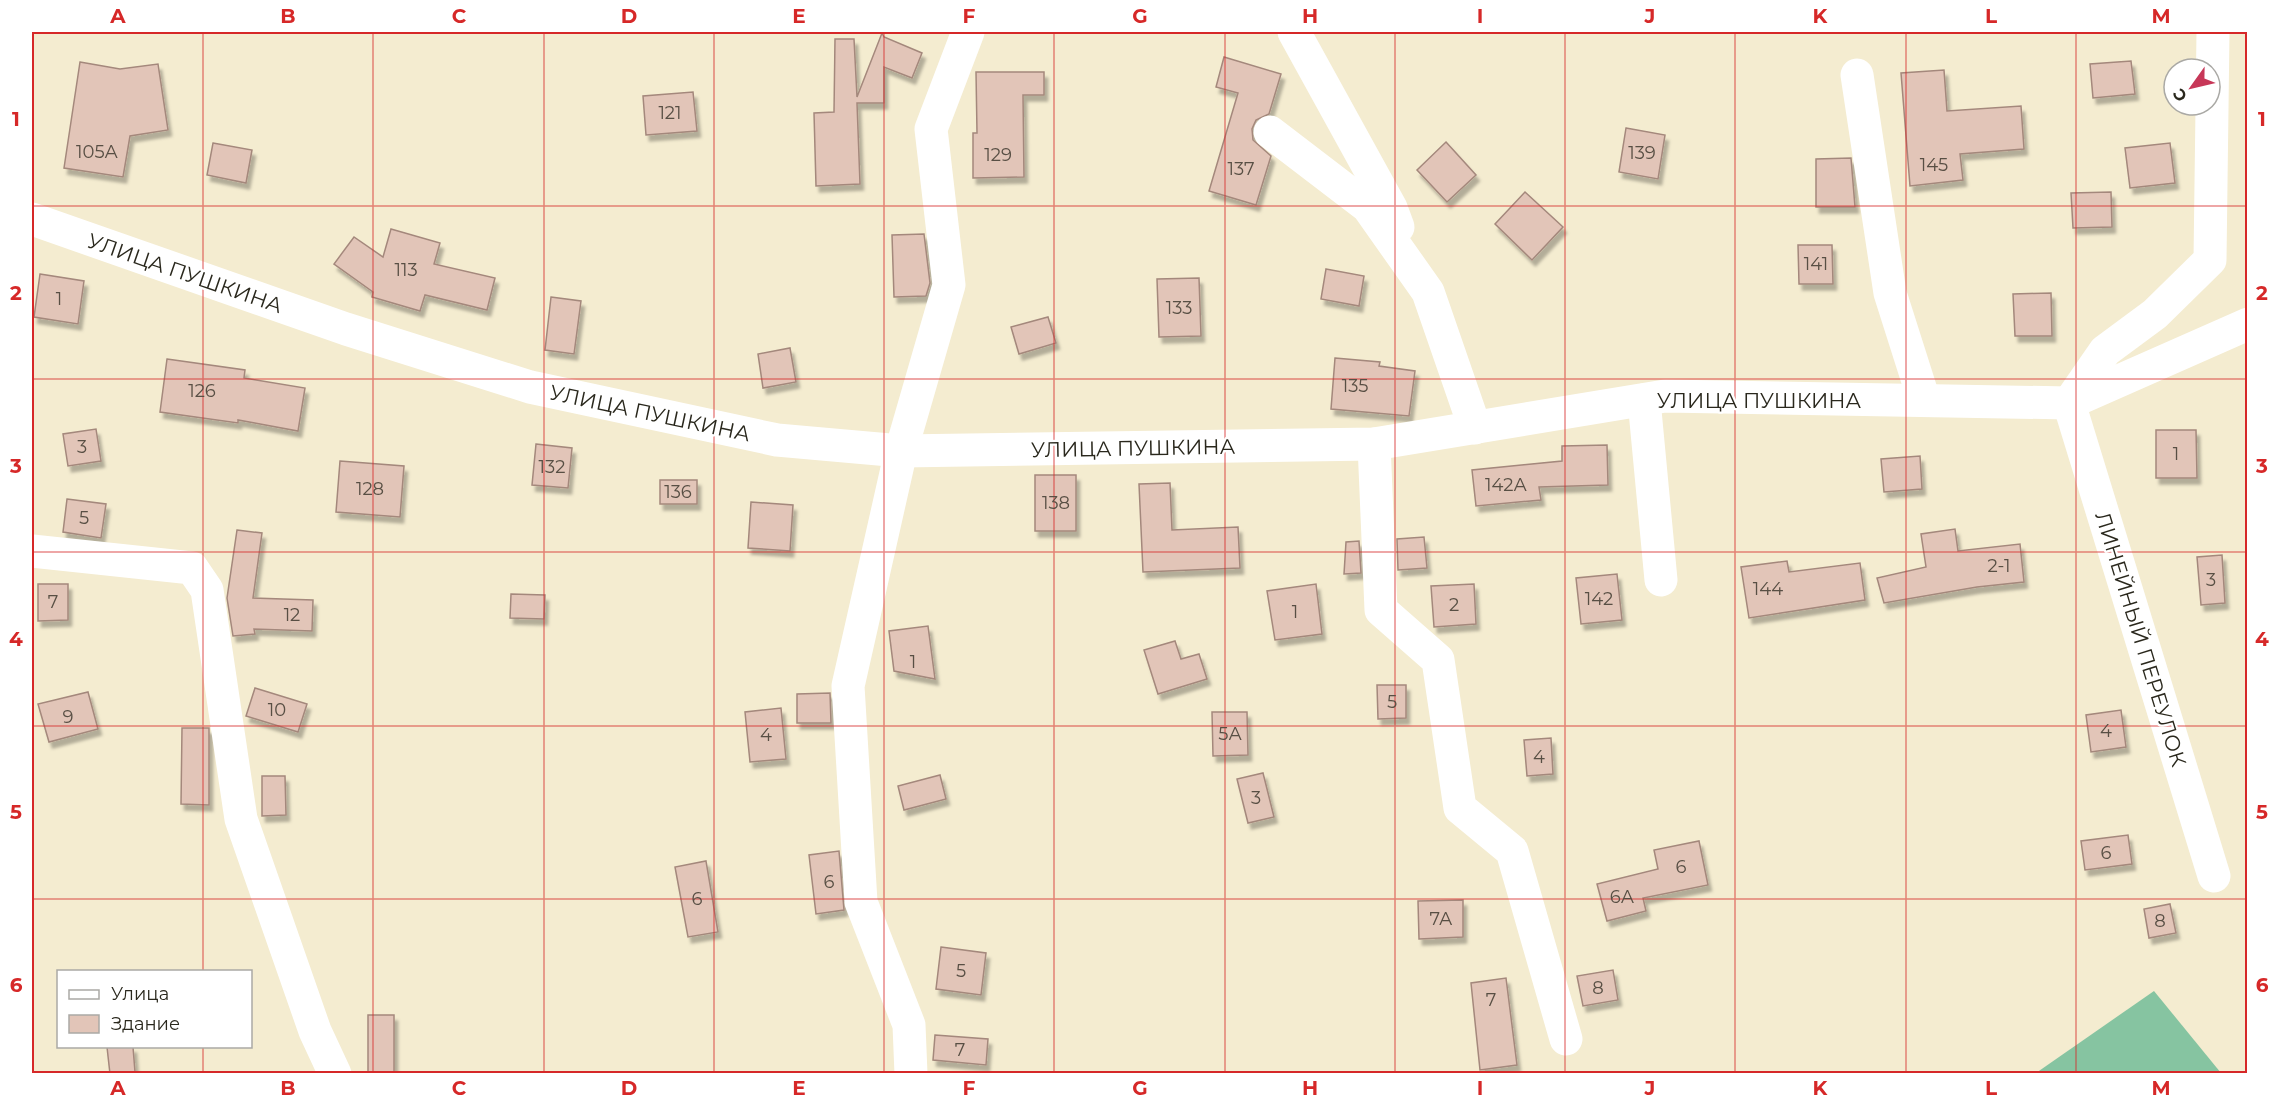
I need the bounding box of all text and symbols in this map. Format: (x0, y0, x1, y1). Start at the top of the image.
text: A (109, 4, 126, 28)
text: B (280, 4, 296, 28)
text: C (452, 4, 467, 28)
text: D (621, 4, 637, 28)
text: E (792, 4, 806, 28)
text: F (963, 4, 976, 28)
text: G (1132, 4, 1148, 28)
text: H (1302, 4, 1318, 28)
text: I (1477, 4, 1483, 28)
text: J (1644, 4, 1655, 28)
text: K (1813, 4, 1829, 28)
text: L (1985, 4, 1997, 28)
text: M (2151, 4, 2171, 28)
north arrow (2162, 57, 2222, 117)
text: С (2169, 85, 2191, 105)
house number: 121 (658, 102, 682, 124)
text: 1 (12, 107, 20, 131)
text: 1 (2258, 107, 2266, 131)
house number: 105А (76, 141, 119, 163)
house number: 139 (1628, 142, 1656, 164)
house number: 129 (984, 144, 1012, 166)
house number: 145 (1920, 154, 1948, 176)
house number: 137 (1227, 158, 1255, 180)
street label: УЛИЦА ПУШКИНА (84, 228, 286, 318)
house number: 141 (1804, 253, 1828, 275)
house number: 113 (394, 259, 418, 281)
text: 2 (10, 281, 22, 305)
text: 2 (2256, 281, 2268, 305)
house number: 1 (56, 288, 62, 310)
house number: 133 (1166, 297, 1192, 319)
house number: 135 (1342, 375, 1368, 397)
house number: 126 (188, 380, 216, 402)
street label: УЛИЦА ПУШКИНА (547, 380, 753, 447)
street label: УЛИЦА ПУШКИНА (1657, 388, 1862, 413)
street label: УЛИЦА ПУШКИНА (1031, 434, 1236, 462)
house number: 3 (77, 436, 87, 458)
house number: 1 (2173, 443, 2179, 465)
text: 3 (9, 454, 22, 478)
text: 3 (2255, 454, 2268, 478)
house number: 132 (539, 456, 565, 478)
house number: 142А (1485, 474, 1528, 496)
house number: 128 (356, 478, 384, 500)
house number: 136 (664, 481, 692, 503)
house number: 138 (1042, 492, 1070, 514)
house number: 5 (79, 507, 89, 529)
street label: ЛИНЕЙНЫЙ ПЕРЕУЛОК (2090, 509, 2192, 770)
house number: 2-1 (1987, 555, 2011, 577)
house number: 3 (2206, 569, 2216, 591)
house number: 144 (1753, 578, 1783, 600)
house number: 142 (1585, 588, 1613, 610)
house number: 7 (48, 591, 58, 613)
house number: 2 (1449, 594, 1459, 616)
house number: 1 (1292, 601, 1298, 623)
house number: 12 (284, 604, 300, 626)
text: 4 (9, 627, 23, 651)
text: 4 (2255, 627, 2269, 651)
house number: 1 (910, 651, 916, 673)
house number: 5 (1387, 691, 1397, 713)
house number: 10 (268, 699, 286, 721)
house number: 9 (63, 706, 74, 728)
house number: 4 (2100, 720, 2112, 742)
house number: 5А (1218, 723, 1242, 745)
house number: 4 (760, 724, 772, 746)
house number: 4 (1533, 746, 1545, 768)
house number: 3 (1251, 787, 1261, 809)
text: 5 (10, 800, 22, 824)
text: 5 (2256, 800, 2268, 824)
house number: 6 (2101, 842, 2112, 864)
house number: 6 (1676, 856, 1687, 878)
house number: 6 (824, 871, 835, 893)
house number: 6А (1610, 886, 1635, 908)
house number: 6 (692, 888, 703, 910)
house number: 7А (1430, 908, 1453, 930)
house number: 8 (2154, 910, 2166, 932)
house number: 5 (956, 960, 966, 982)
legend (57, 970, 252, 1048)
text: 6 (10, 973, 23, 997)
text: 6 (2256, 973, 2269, 997)
house number: 8 (1592, 977, 1604, 999)
text: Улица (111, 983, 169, 1005)
house number: 7 (1486, 989, 1496, 1011)
text: Здание (111, 1013, 180, 1035)
house number: 7 (955, 1039, 965, 1061)
text: A (109, 1076, 126, 1100)
text: B (280, 1076, 296, 1100)
text: C (452, 1076, 467, 1100)
text: D (621, 1076, 637, 1100)
text: E (792, 1076, 806, 1100)
text: F (963, 1076, 976, 1100)
text: G (1132, 1076, 1148, 1100)
text: H (1302, 1076, 1318, 1100)
text: I (1477, 1076, 1483, 1100)
text: J (1644, 1076, 1655, 1100)
text: K (1813, 1076, 1829, 1100)
text: L (1985, 1076, 1997, 1100)
text: M (2151, 1076, 2171, 1100)

